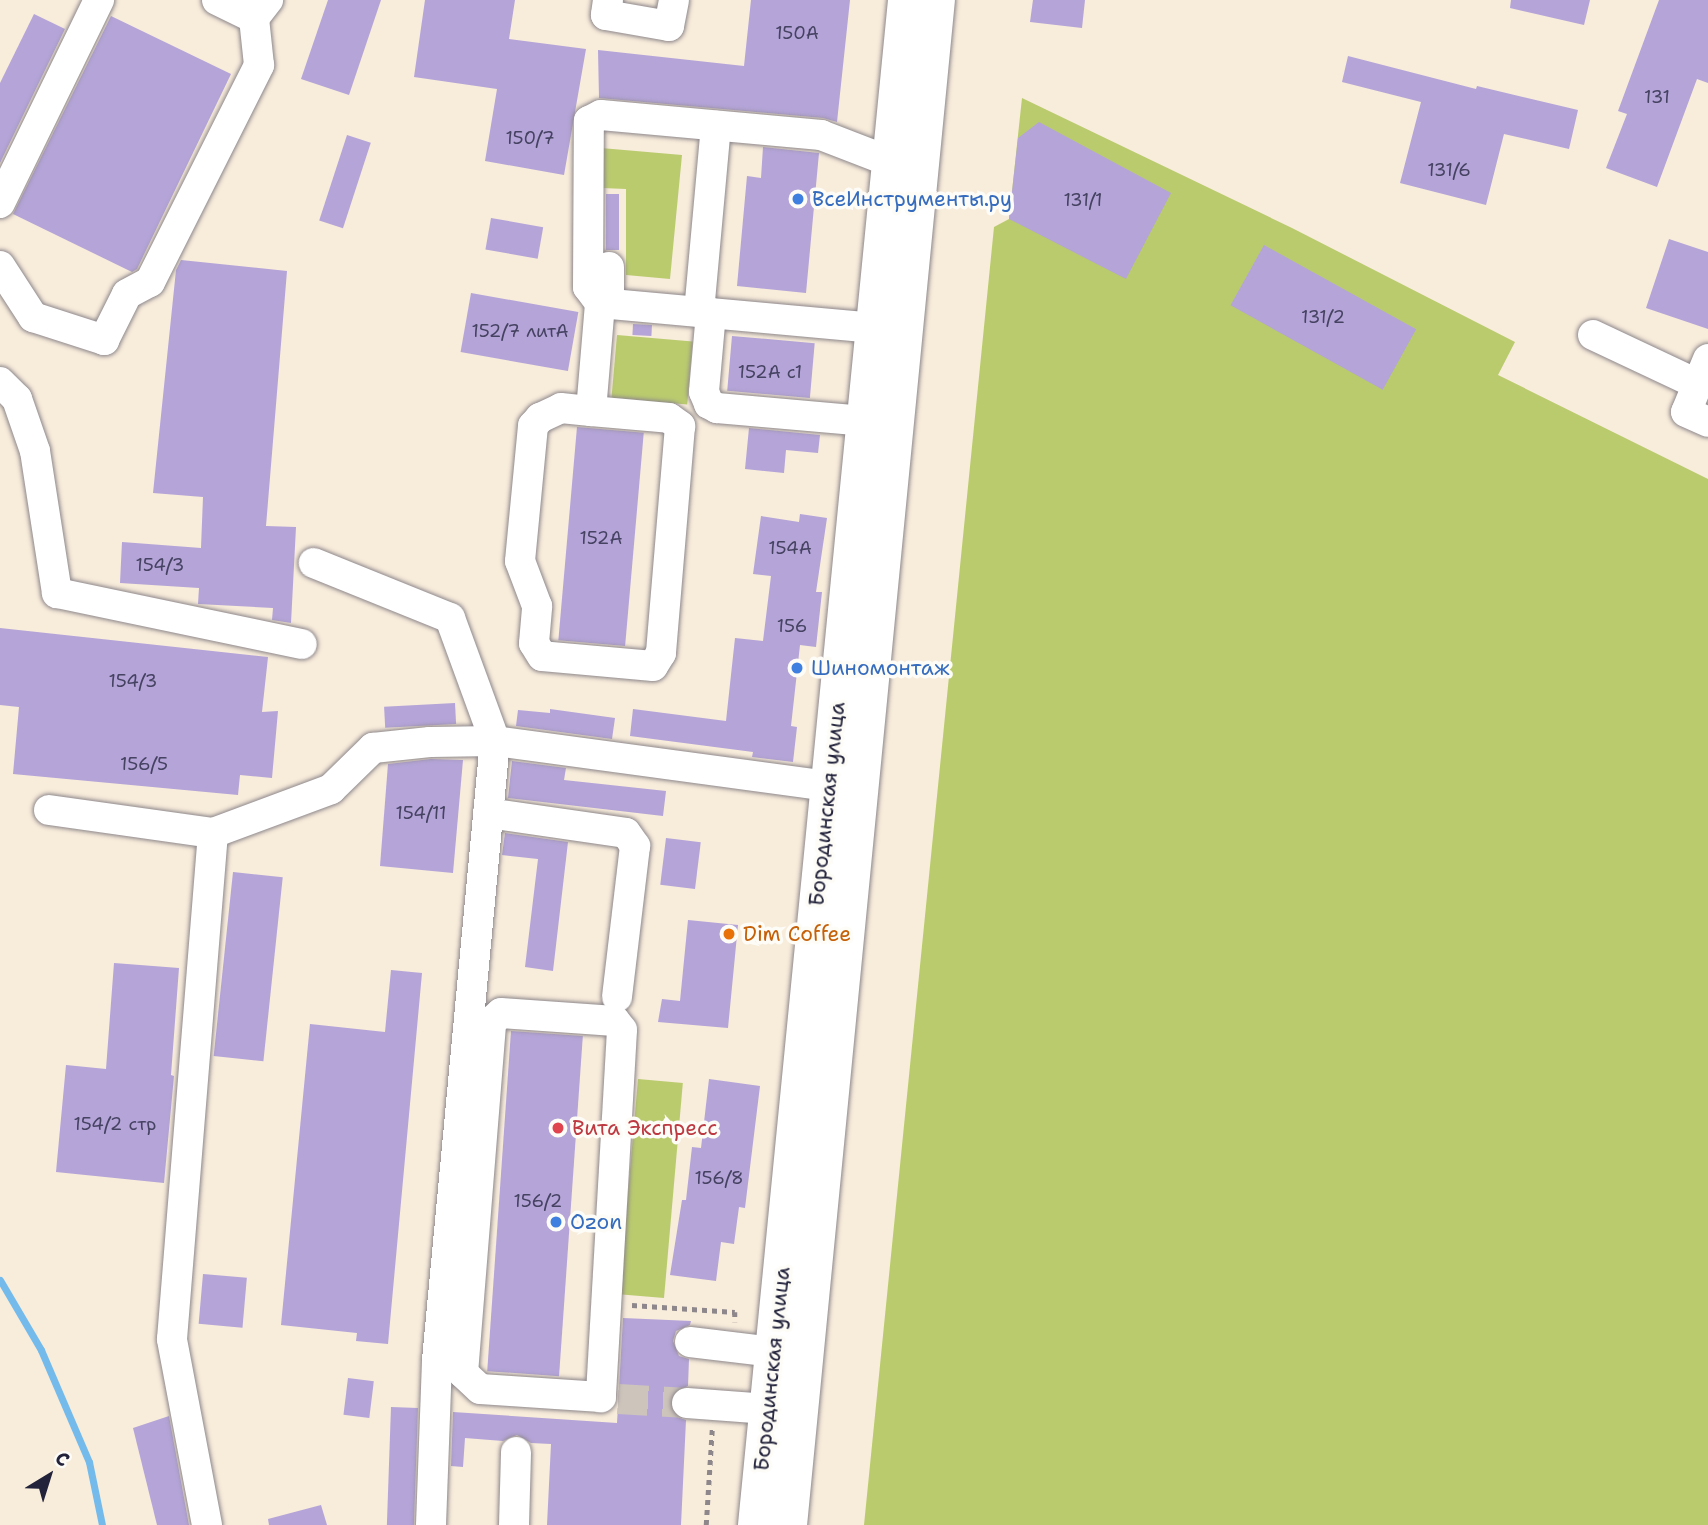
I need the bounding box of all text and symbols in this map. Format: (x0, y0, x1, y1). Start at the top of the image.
house number: 150А (775, 22, 819, 44)
house number: 131 (1644, 86, 1670, 108)
house number: 150/7 (505, 127, 555, 149)
house number: 131/6 (1427, 159, 1471, 181)
place label: ВсеИнструменты.ру (812, 186, 1012, 212)
house number: 131/1 (1063, 189, 1103, 211)
marker: ВсеИнструменты.ру (790, 191, 806, 207)
house number: 131/2 (1301, 306, 1345, 328)
house number: 152/7 литА (471, 320, 569, 342)
house number: 152А с1 (738, 361, 802, 383)
house number: 152А (580, 527, 622, 549)
house number: 154А (768, 537, 812, 559)
house number: 154/3 (136, 554, 184, 576)
house number: 156 (777, 615, 807, 637)
place label: Шиномонтаж (811, 655, 950, 681)
marker: Шиномонтаж (789, 660, 805, 676)
house number: 154/3 (109, 670, 157, 692)
street label: Бородинская улица (804, 701, 850, 907)
house number: 156/5 (120, 753, 168, 775)
house number: 154/11 (396, 802, 446, 824)
place label: Dim Coffee (743, 921, 851, 947)
marker: Dim Coffee (721, 926, 737, 942)
house number: 154/2 стр (74, 1113, 156, 1135)
place label: Вита Экспресс (572, 1115, 718, 1141)
marker: Вита Экспресс (550, 1120, 566, 1136)
house number: 156/8 (694, 1167, 744, 1189)
house number: 156/2 (514, 1190, 562, 1212)
place label: Ozon (570, 1209, 622, 1235)
marker: Ozon (548, 1214, 564, 1230)
street label: Бородинская улица (749, 1266, 795, 1472)
north arrow (14, 1441, 84, 1511)
text: С (50, 1446, 75, 1472)

